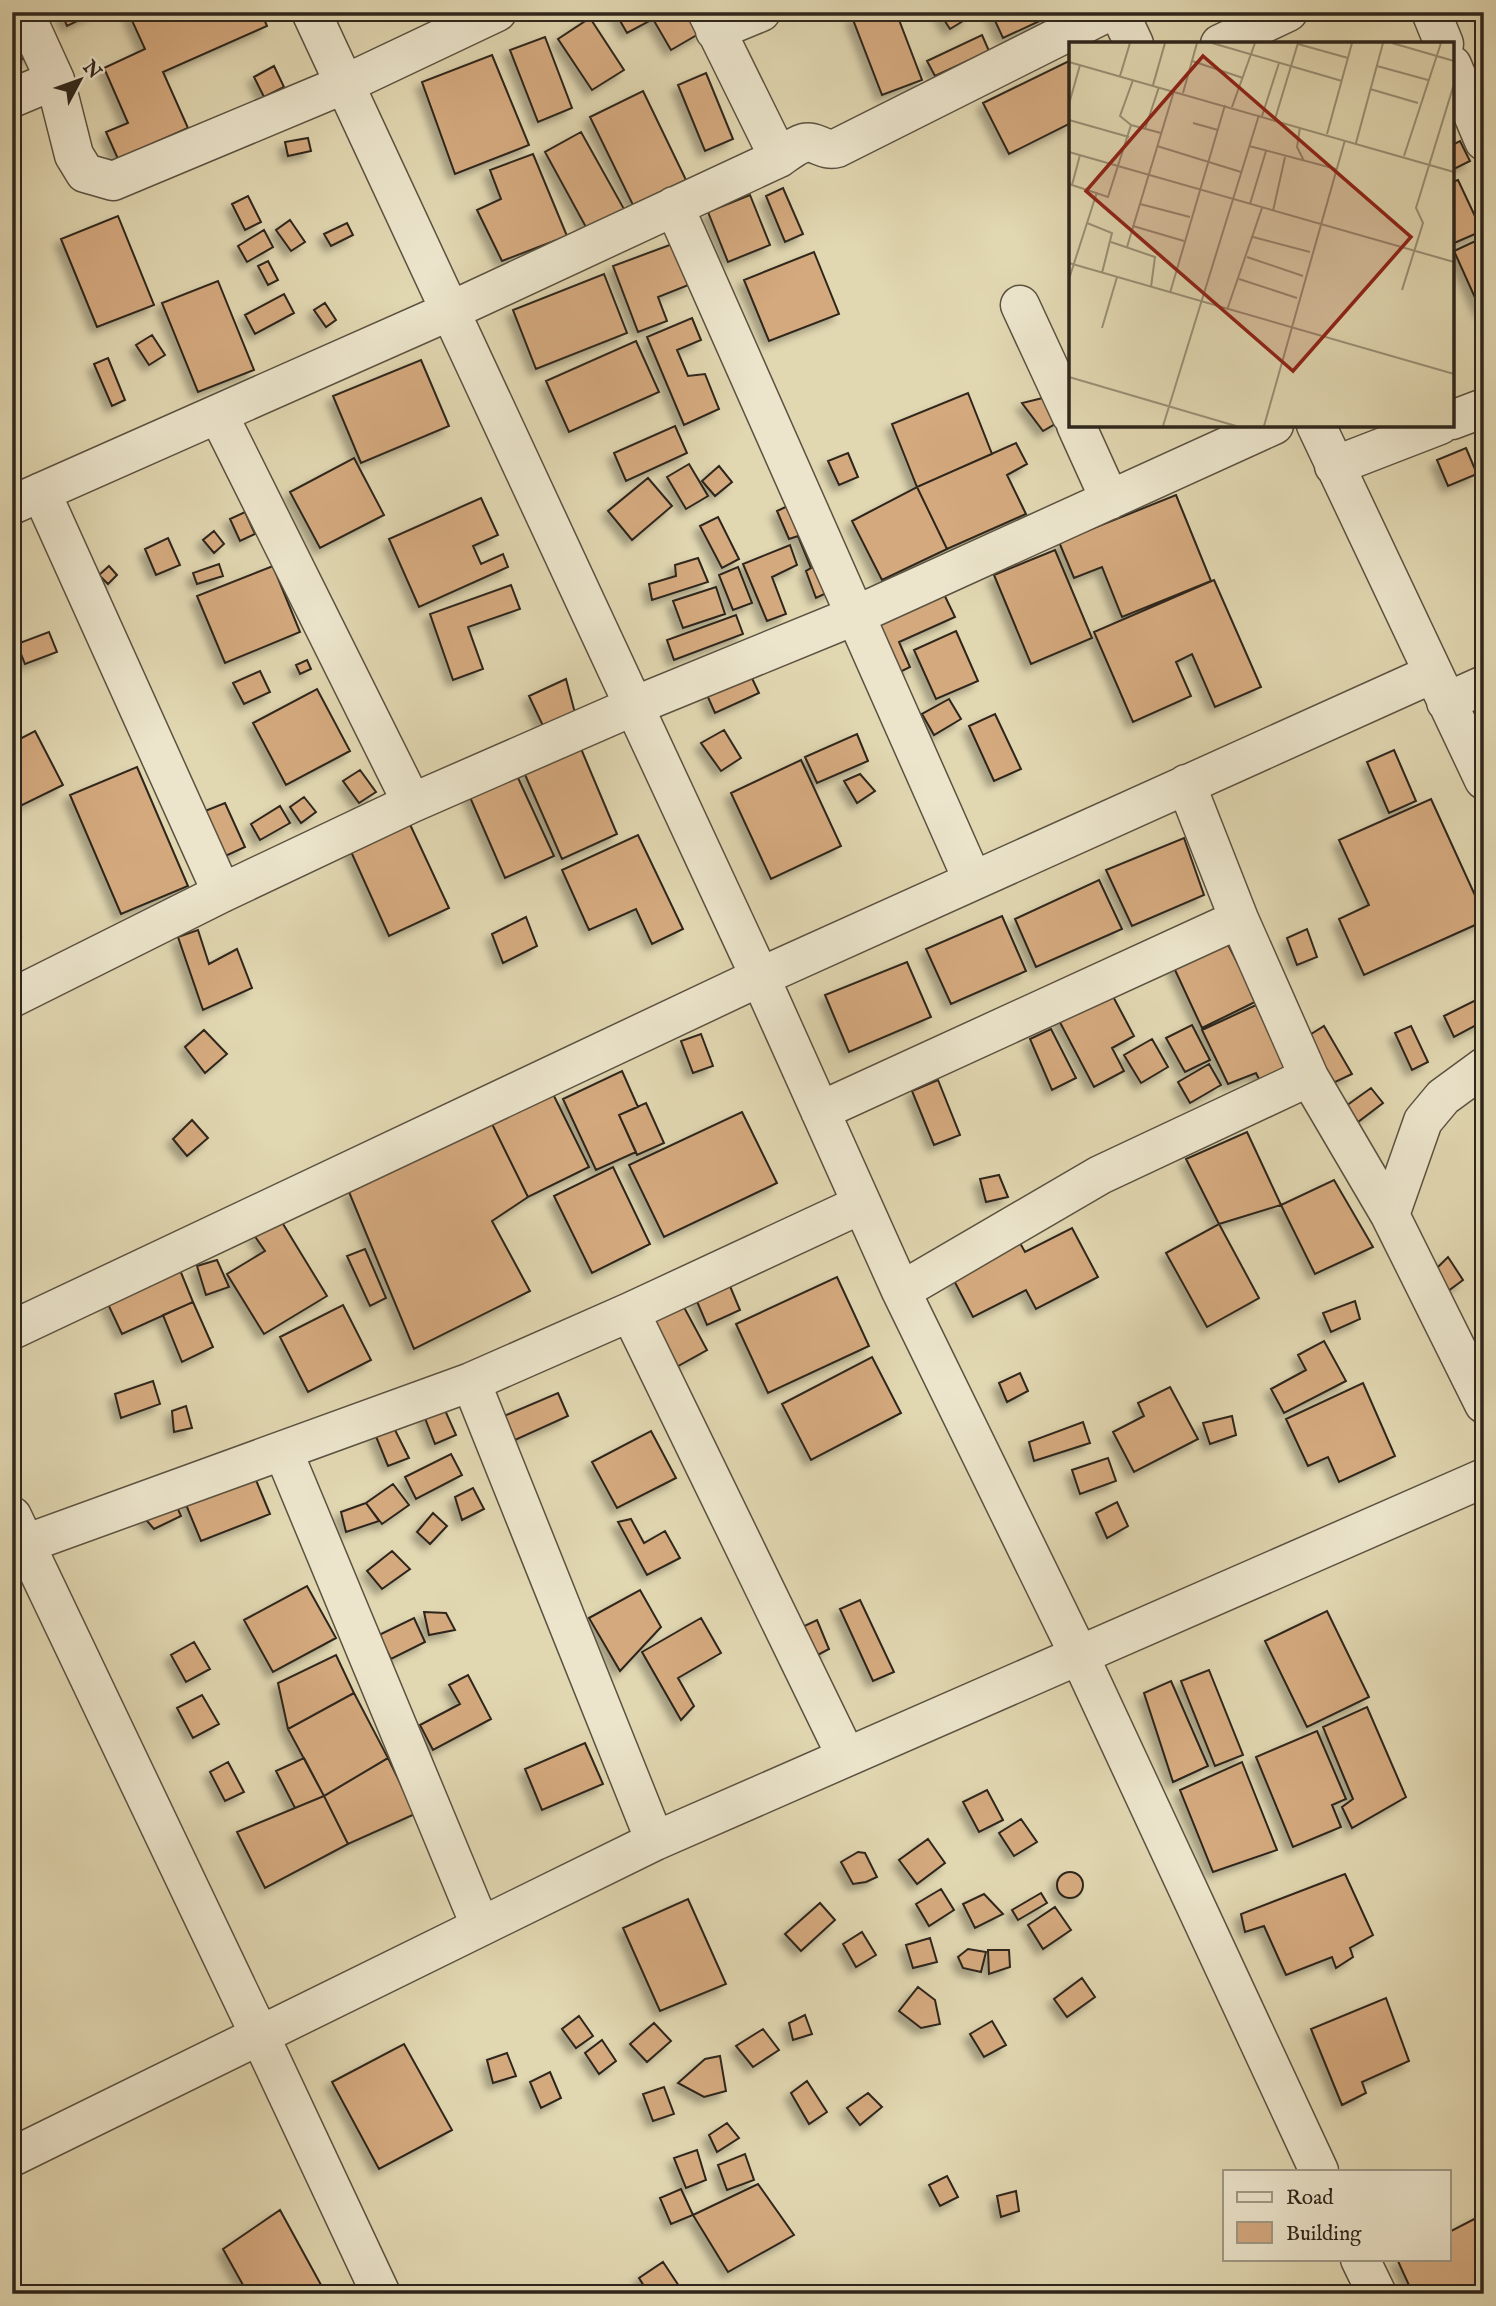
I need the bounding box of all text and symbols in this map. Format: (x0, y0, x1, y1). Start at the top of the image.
inset map (1069, 42, 1454, 427)
north arrow (46, 46, 116, 116)
text: N (76, 55, 106, 85)
legend (1223, 2170, 1450, 2260)
text: Road (1286, 2185, 1334, 2212)
text: Building (1286, 2221, 1362, 2248)

